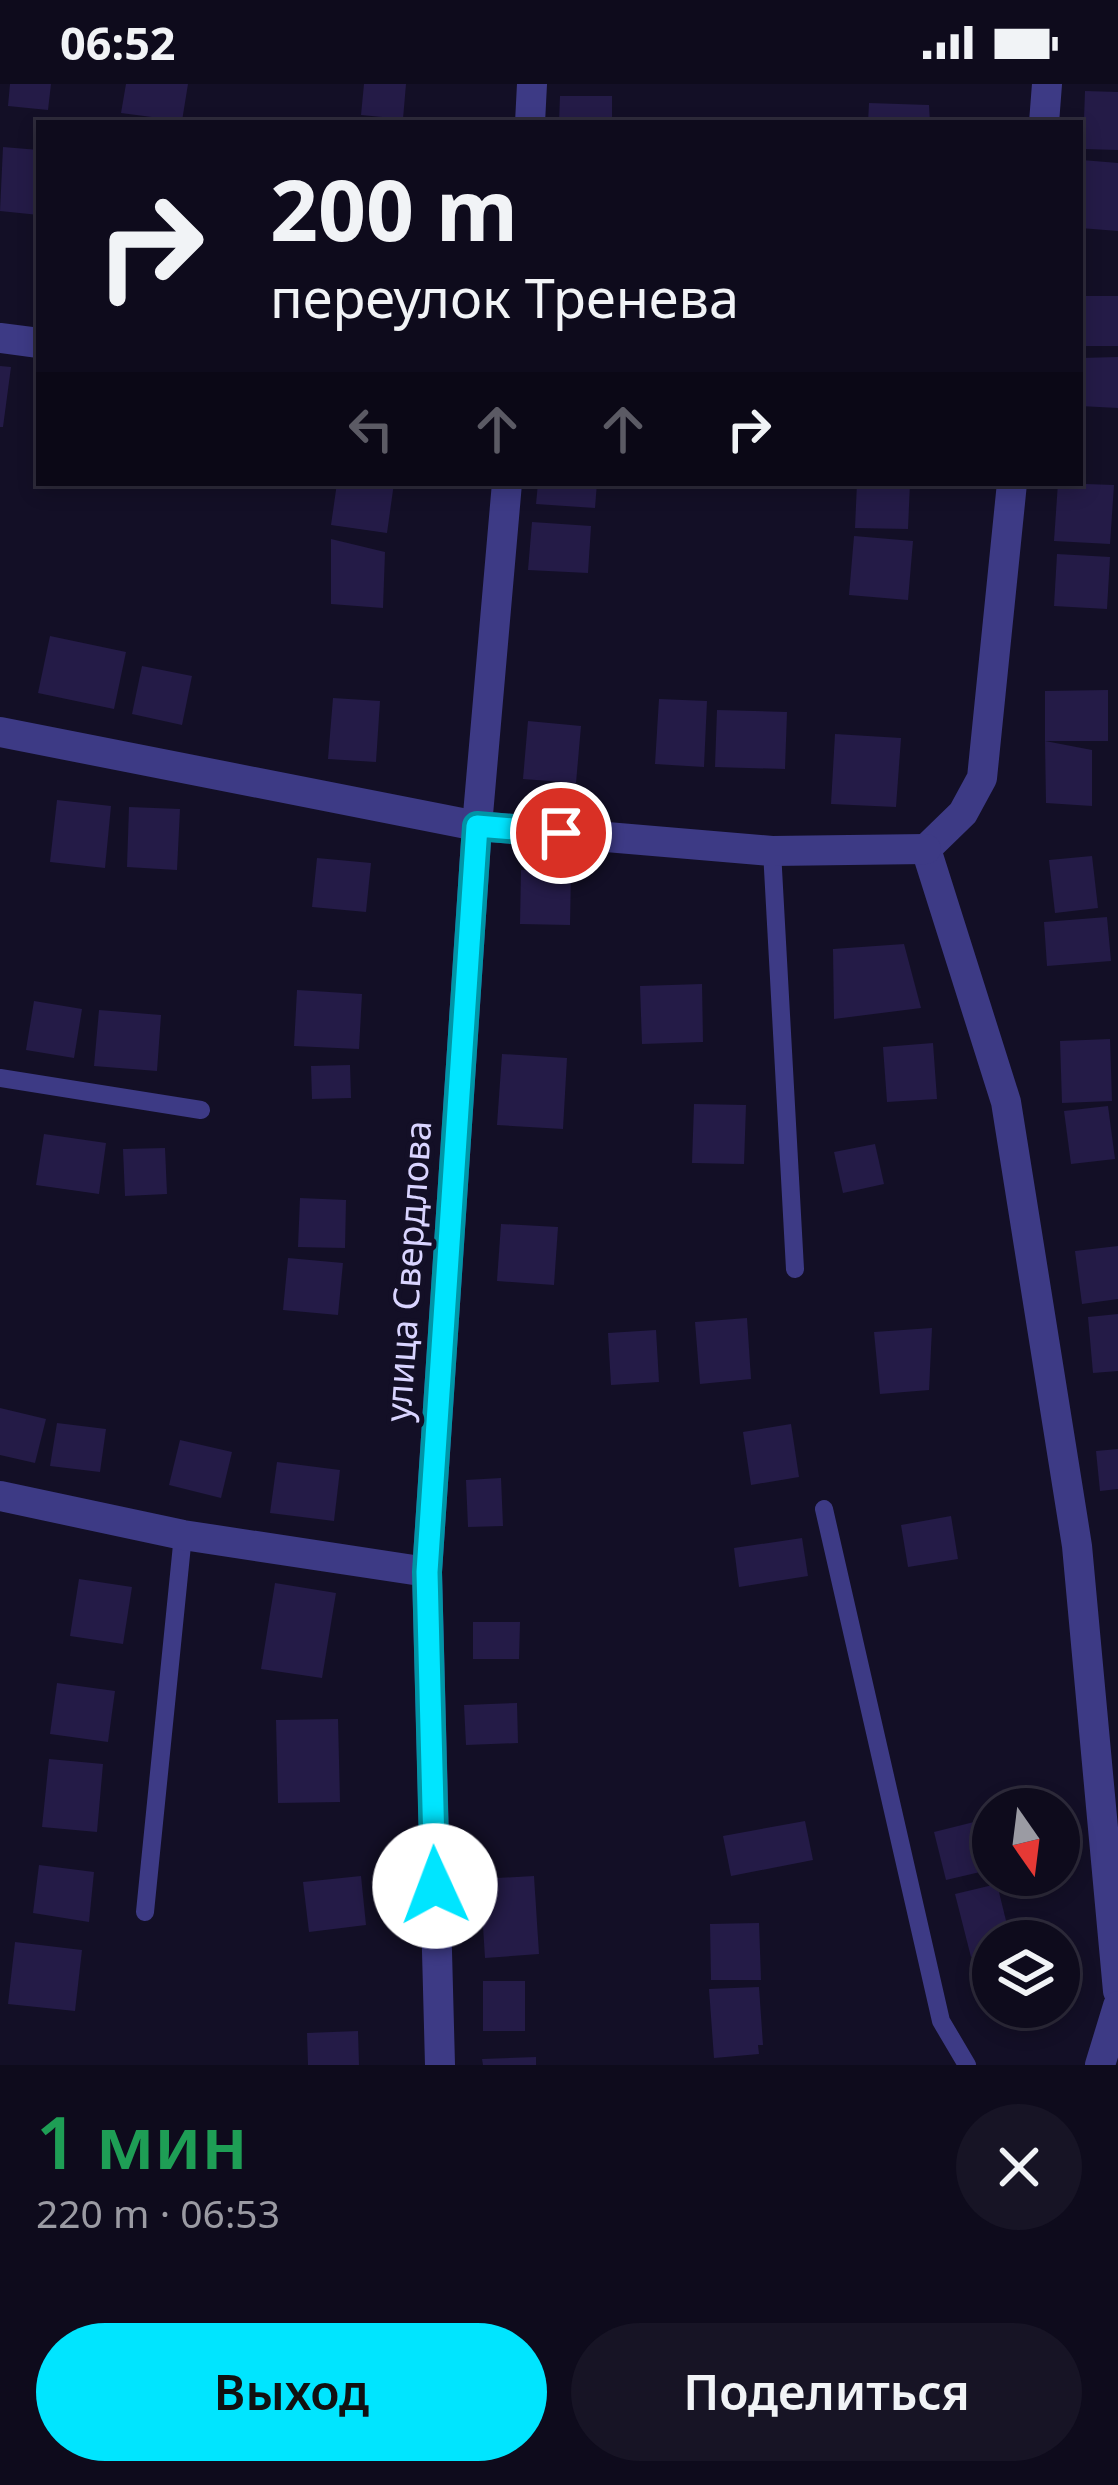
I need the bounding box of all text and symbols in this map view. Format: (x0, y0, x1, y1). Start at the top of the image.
text: 06:52 (60, 12, 176, 73)
text: 200 m (270, 151, 518, 266)
icon: right (72, 168, 228, 324)
text: переулок Тренева (270, 260, 739, 334)
icon: left (338, 396, 404, 462)
icon: ahead (464, 396, 530, 462)
icon: ahead (590, 396, 656, 462)
icon: right (716, 396, 782, 462)
pin (510, 782, 612, 884)
icon: arrive (528, 800, 594, 866)
street label: улица Свердлова (373, 1119, 442, 1423)
north arrow (972, 1788, 1080, 1896)
map controls (972, 1788, 1080, 2028)
position arrow (372, 1823, 498, 1949)
button: layers (972, 1920, 1080, 2028)
text: 1 мин (36, 2092, 247, 2190)
button: close (956, 2104, 1082, 2230)
text: 220 m · 06:53 (36, 2186, 280, 2239)
button: Выход (36, 2323, 547, 2461)
button: Поделиться (571, 2323, 1082, 2461)

